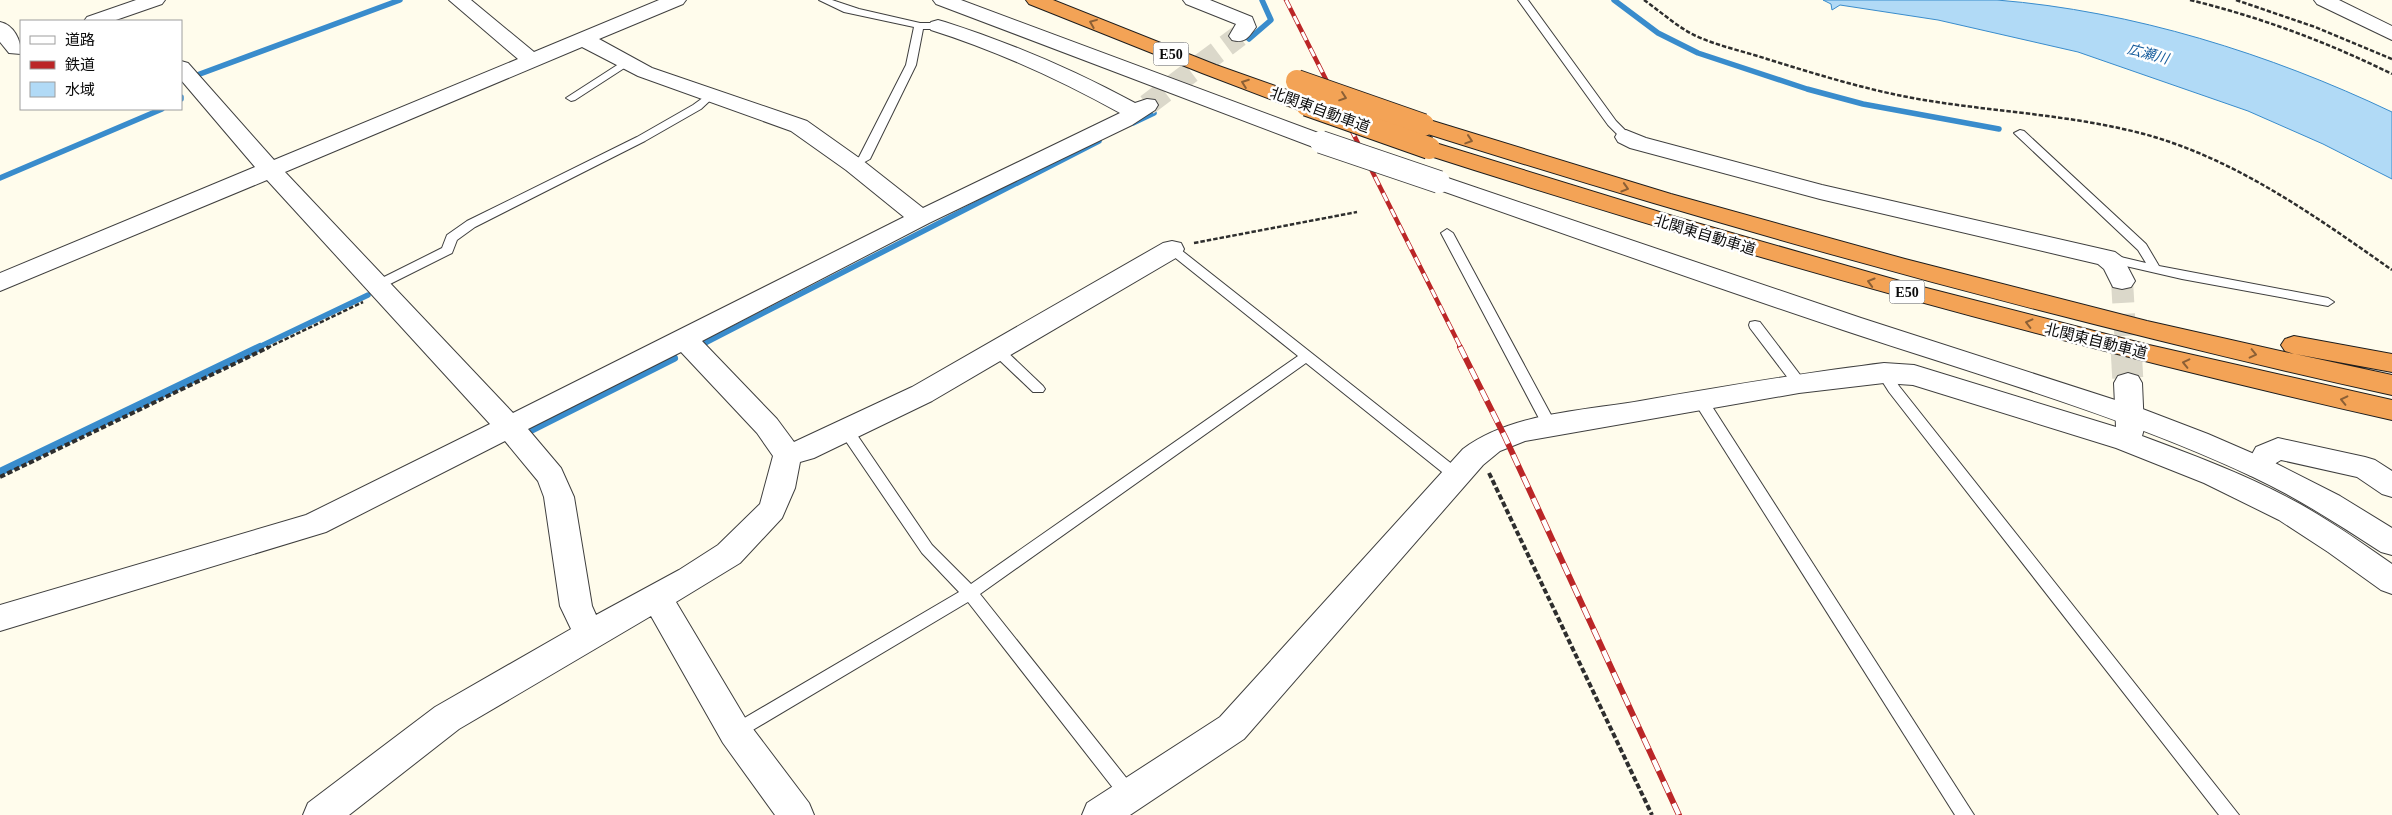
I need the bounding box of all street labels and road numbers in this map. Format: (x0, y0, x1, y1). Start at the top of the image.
road number: E50 (1154, 42, 1188, 66)
street label: 北関東自動車道 (1268, 84, 1372, 135)
street label: 北関東自動車道 (1652, 211, 1758, 258)
road number: E50 (1890, 280, 1924, 304)
street label: 北関東自動車道 (2043, 320, 2149, 361)

